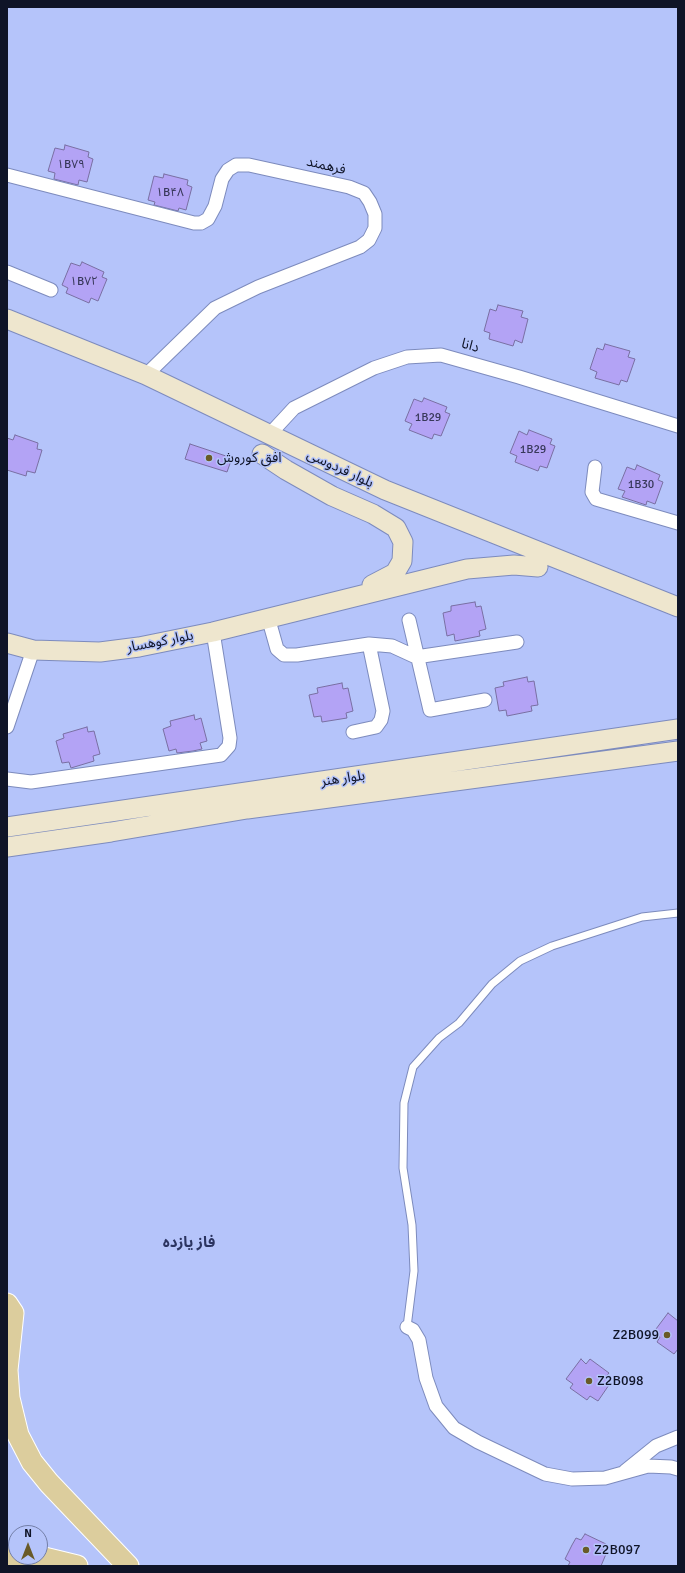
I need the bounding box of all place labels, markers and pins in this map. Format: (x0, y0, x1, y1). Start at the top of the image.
place label: افق کوروش (217, 450, 282, 466)
marker: افق کوروش (204, 453, 214, 463)
place label: Z2B099 (612, 1327, 659, 1343)
marker: Z2B099 (662, 1330, 672, 1340)
place label: Z2B098 (597, 1373, 644, 1389)
marker: Z2B098 (584, 1376, 594, 1386)
place label: Z2B097 (594, 1542, 641, 1558)
marker: Z2B097 (581, 1545, 591, 1555)

